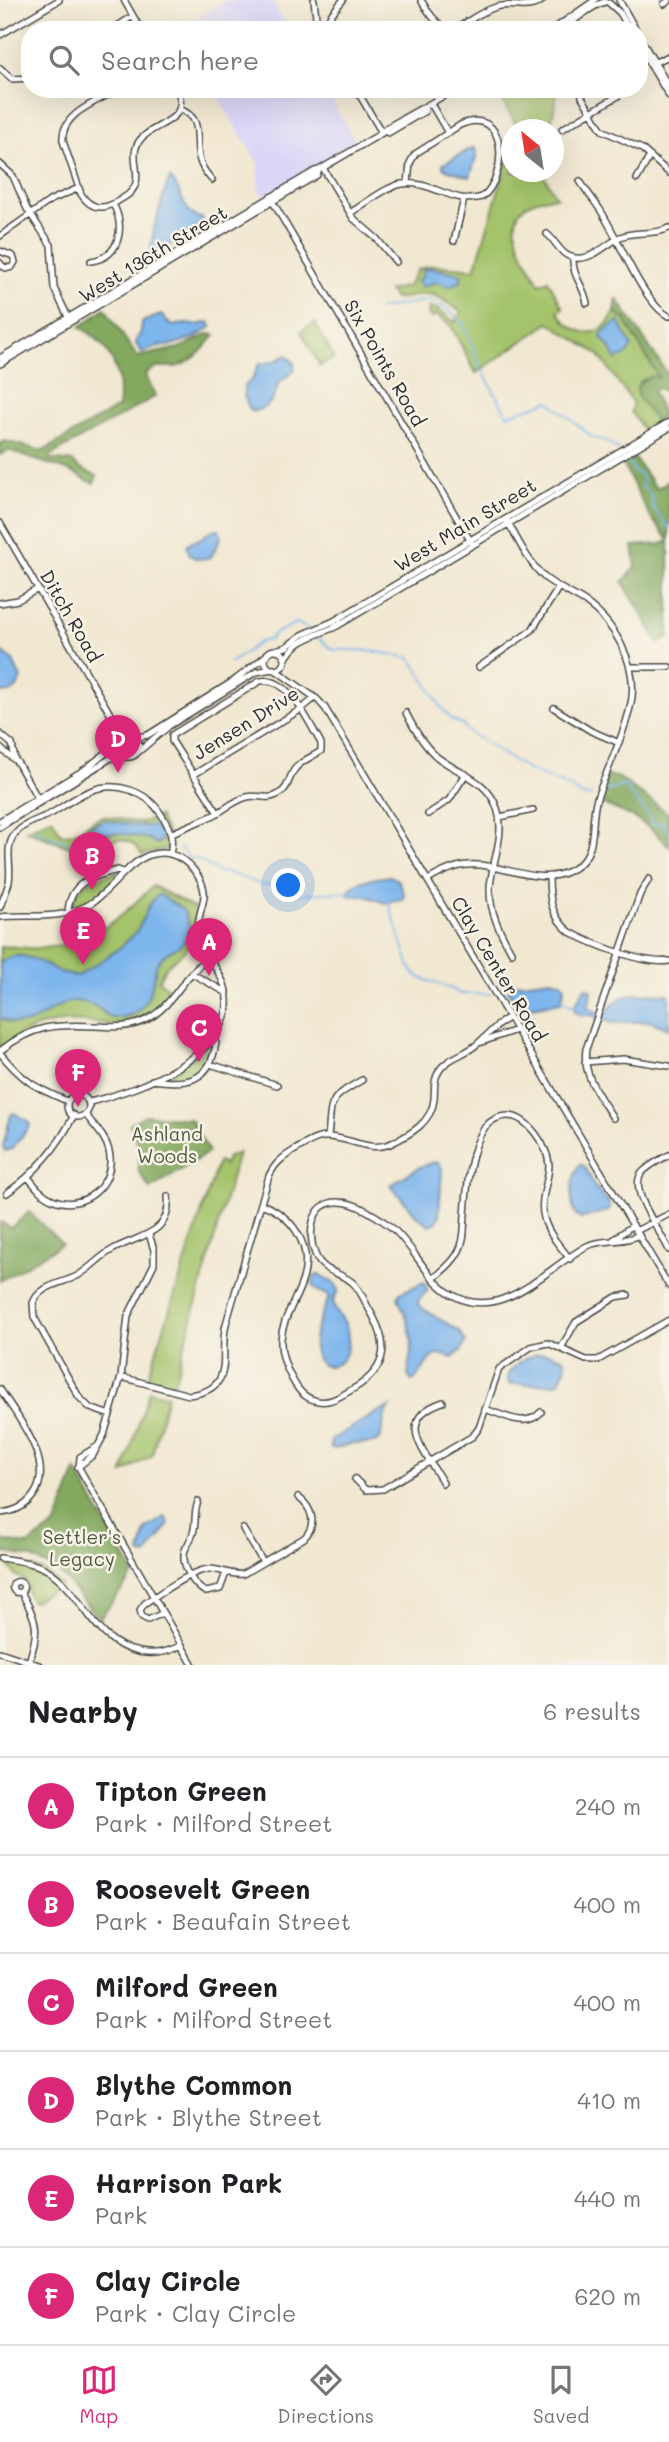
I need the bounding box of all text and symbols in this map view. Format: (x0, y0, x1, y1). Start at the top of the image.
search box (21, 21, 648, 98)
icon: search (45, 41, 83, 79)
text: Search here (101, 43, 259, 77)
north arrow (501, 119, 564, 182)
street label: West 136th Street (74, 199, 232, 308)
street label: Six Points Road (339, 295, 432, 431)
street label: West Main Street (389, 472, 541, 577)
street label: Ditch Road (35, 565, 108, 666)
street label: Jensen Drive (188, 680, 303, 765)
pin: D (95, 715, 141, 773)
pin: B (69, 832, 115, 890)
your location (271, 868, 305, 902)
street label: Clay Center Road (446, 892, 553, 1046)
pin: E (60, 907, 106, 965)
pin: A (186, 918, 232, 976)
pin: C (176, 1004, 222, 1062)
pin: F (55, 1049, 101, 1107)
park label: Ashland Woods (131, 1121, 203, 1168)
park label: Settler's Legacy (43, 1524, 121, 1571)
text: Nearby (28, 1691, 138, 1731)
text: 6 results (543, 1696, 641, 1726)
text: Tipton Green (95, 1774, 267, 1808)
text: A (43, 1791, 59, 1821)
text: 240 m (575, 1791, 641, 1821)
text: Park · Milford Street (95, 1808, 332, 1838)
text: Roosevelt Green (95, 1872, 310, 1906)
text: B (43, 1889, 59, 1919)
text: 400 m (573, 1889, 641, 1919)
text: Park · Beaufain Street (95, 1906, 351, 1936)
text: Milford Green (95, 1970, 278, 2004)
text: C (42, 1987, 60, 2017)
text: 400 m (573, 1987, 641, 2017)
text: Park · Milford Street (95, 2004, 332, 2034)
text: Blythe Common (95, 2068, 292, 2102)
text: D (43, 2085, 59, 2115)
text: 410 m (577, 2085, 641, 2115)
text: Park · Blythe Street (95, 2102, 322, 2132)
text: Harrison Park (95, 2166, 282, 2200)
text: E (44, 2183, 58, 2213)
text: 440 m (574, 2183, 641, 2213)
text: Park (95, 2200, 147, 2230)
text: Clay Circle (95, 2264, 240, 2298)
text: F (44, 2281, 58, 2311)
text: 620 m (574, 2281, 641, 2311)
text: Park · Clay Circle (95, 2298, 296, 2328)
tab: Map (80, 2361, 118, 2428)
tab: Directions (277, 2361, 374, 2428)
tab: Saved (533, 2361, 589, 2428)

